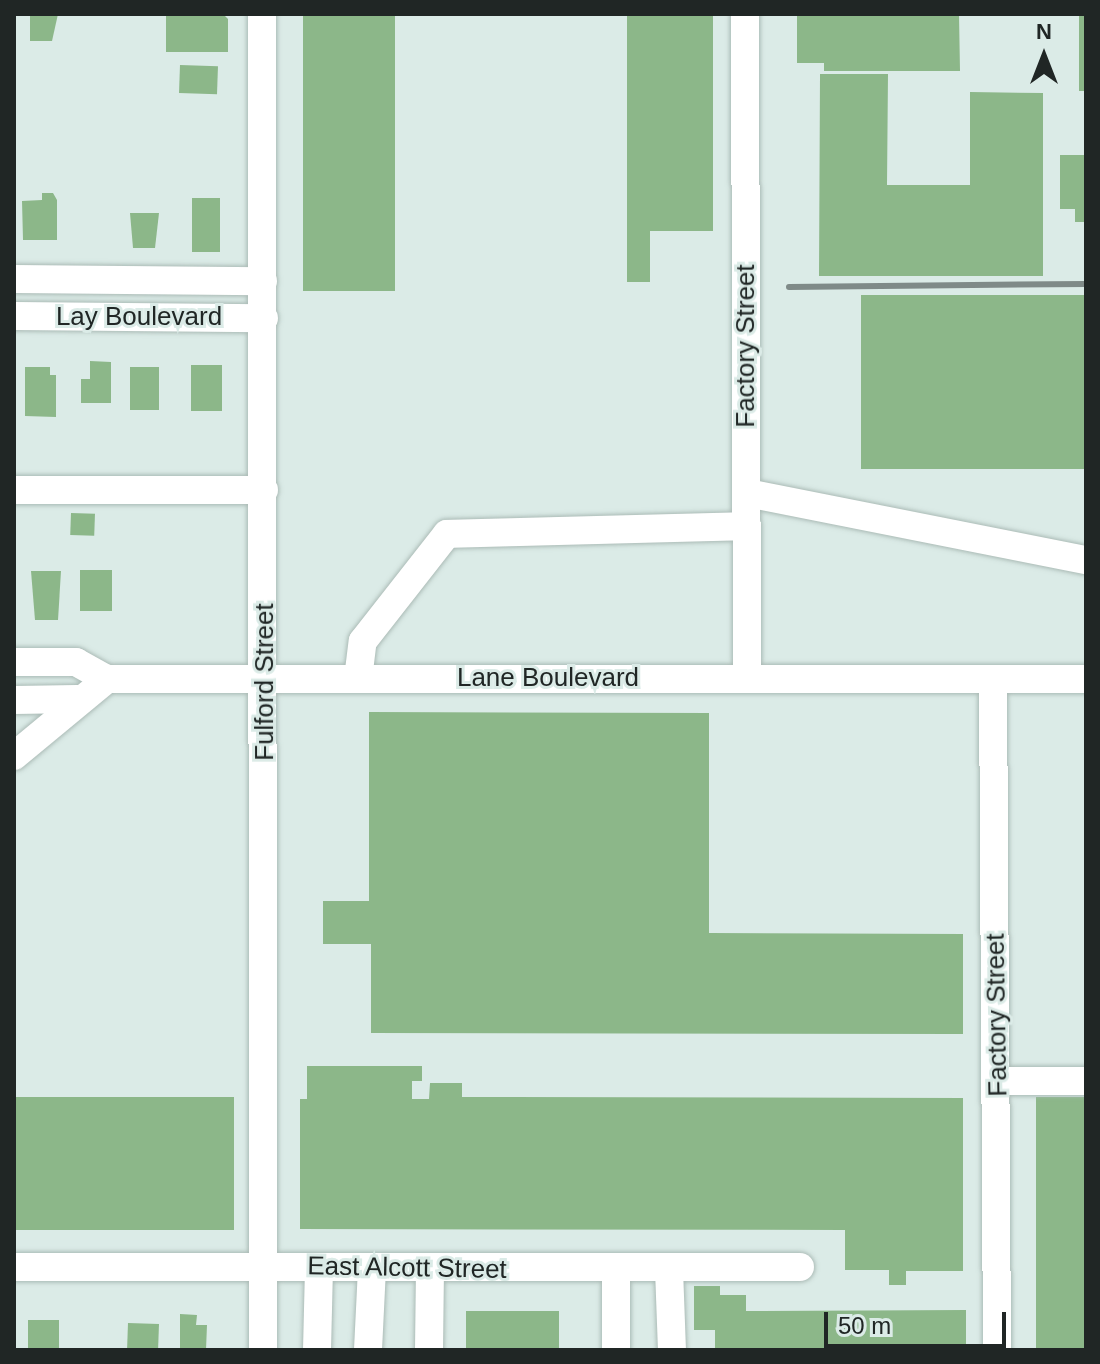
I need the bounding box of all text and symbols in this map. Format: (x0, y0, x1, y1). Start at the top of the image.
north arrow (1004, 16, 1084, 96)
text: N (1036, 19, 1052, 44)
street label: Factory Street (730, 264, 762, 428)
street label: Lay Boulevard (56, 301, 222, 333)
street label: Fulford Street (249, 603, 281, 761)
street label: Lane Boulevard (457, 662, 639, 694)
street label: Factory Street (980, 933, 1014, 1097)
street label: East Alcott Street (306, 1251, 508, 1285)
scale bar (828, 1296, 1010, 1346)
text: 50 m (838, 1312, 891, 1339)

